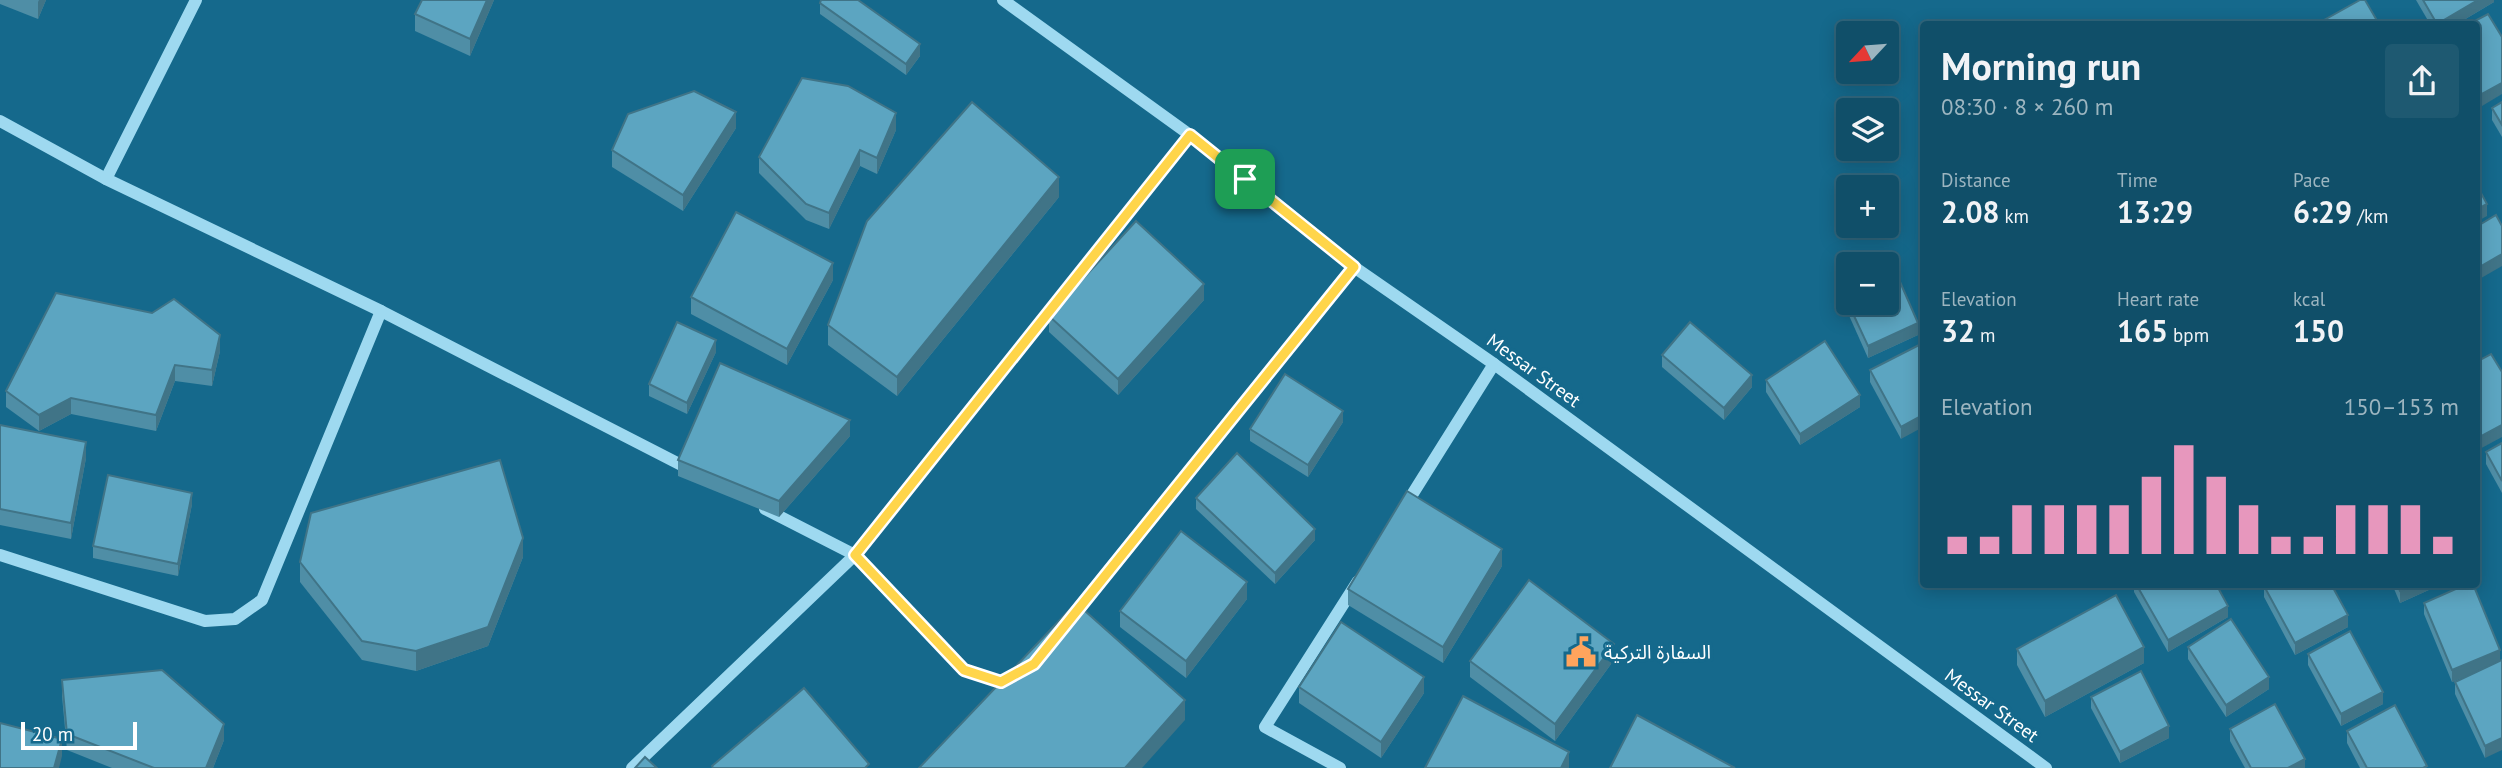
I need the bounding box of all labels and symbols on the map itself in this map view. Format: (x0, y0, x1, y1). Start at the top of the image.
north arrow (1836, 21, 1899, 84)
pin (1215, 149, 1275, 209)
street label: Messar Street (1482, 328, 1586, 412)
public building icon: السفارة التركية (1564, 635, 1598, 669)
place label: السفارة التركية (1604, 640, 1711, 664)
street label: Messar Street (1940, 663, 2044, 747)
scale bar (21, 719, 136, 751)

